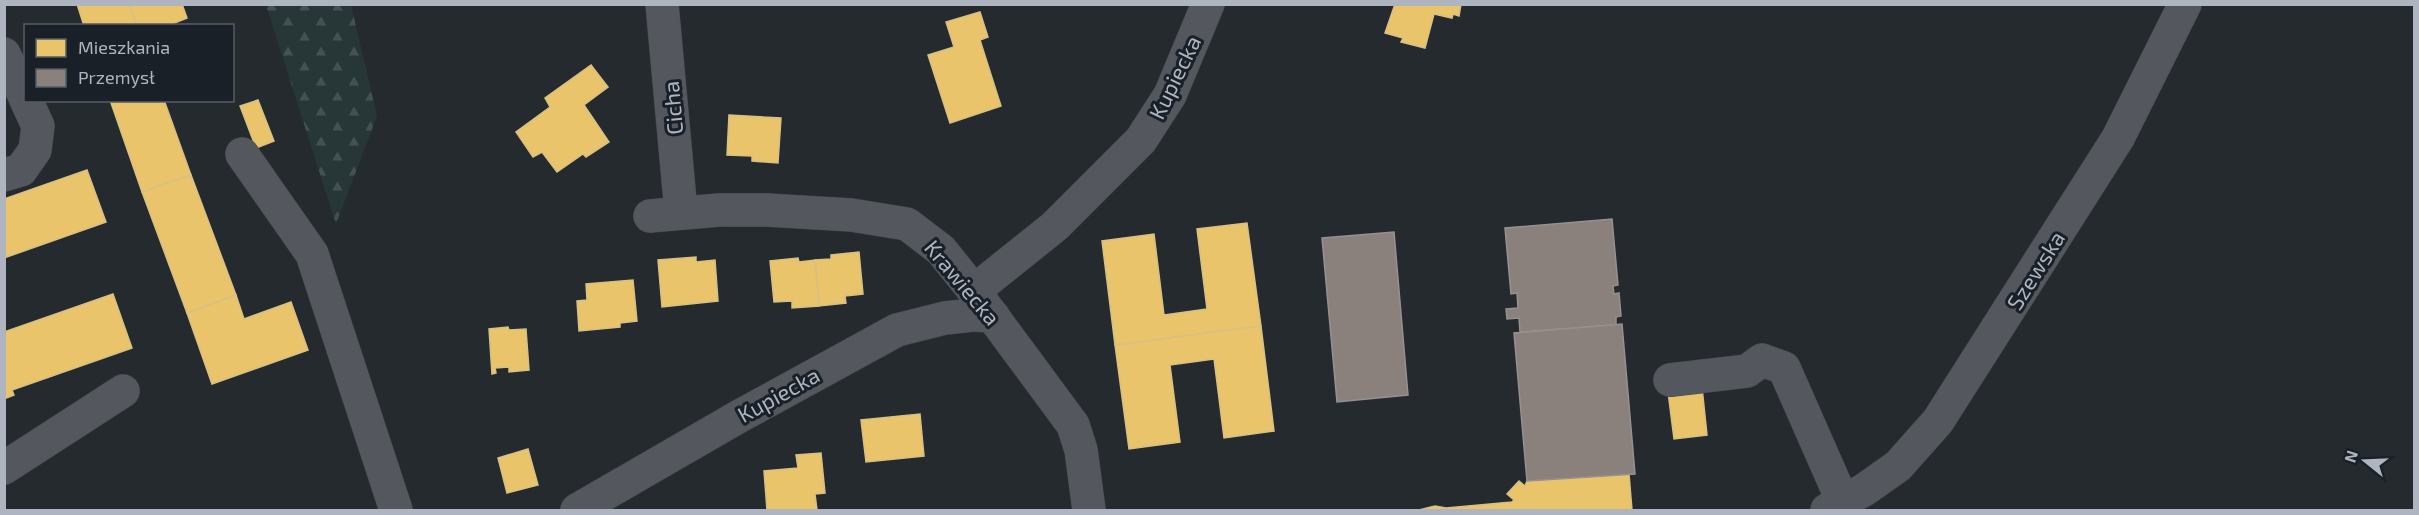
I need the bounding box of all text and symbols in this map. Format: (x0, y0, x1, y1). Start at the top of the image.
legend (24, 24, 234, 102)
street label: Kupiecka (1143, 31, 1205, 123)
text: Mieszkania (78, 36, 170, 58)
text: Przemysł (78, 66, 155, 88)
street label: Cicha (657, 80, 687, 136)
street label: Szewska (2001, 226, 2069, 314)
street label: Krawiecka (920, 234, 1006, 330)
street label: Kupiecka (733, 361, 823, 427)
north arrow (2335, 431, 2395, 491)
text: N (2339, 448, 2361, 465)

